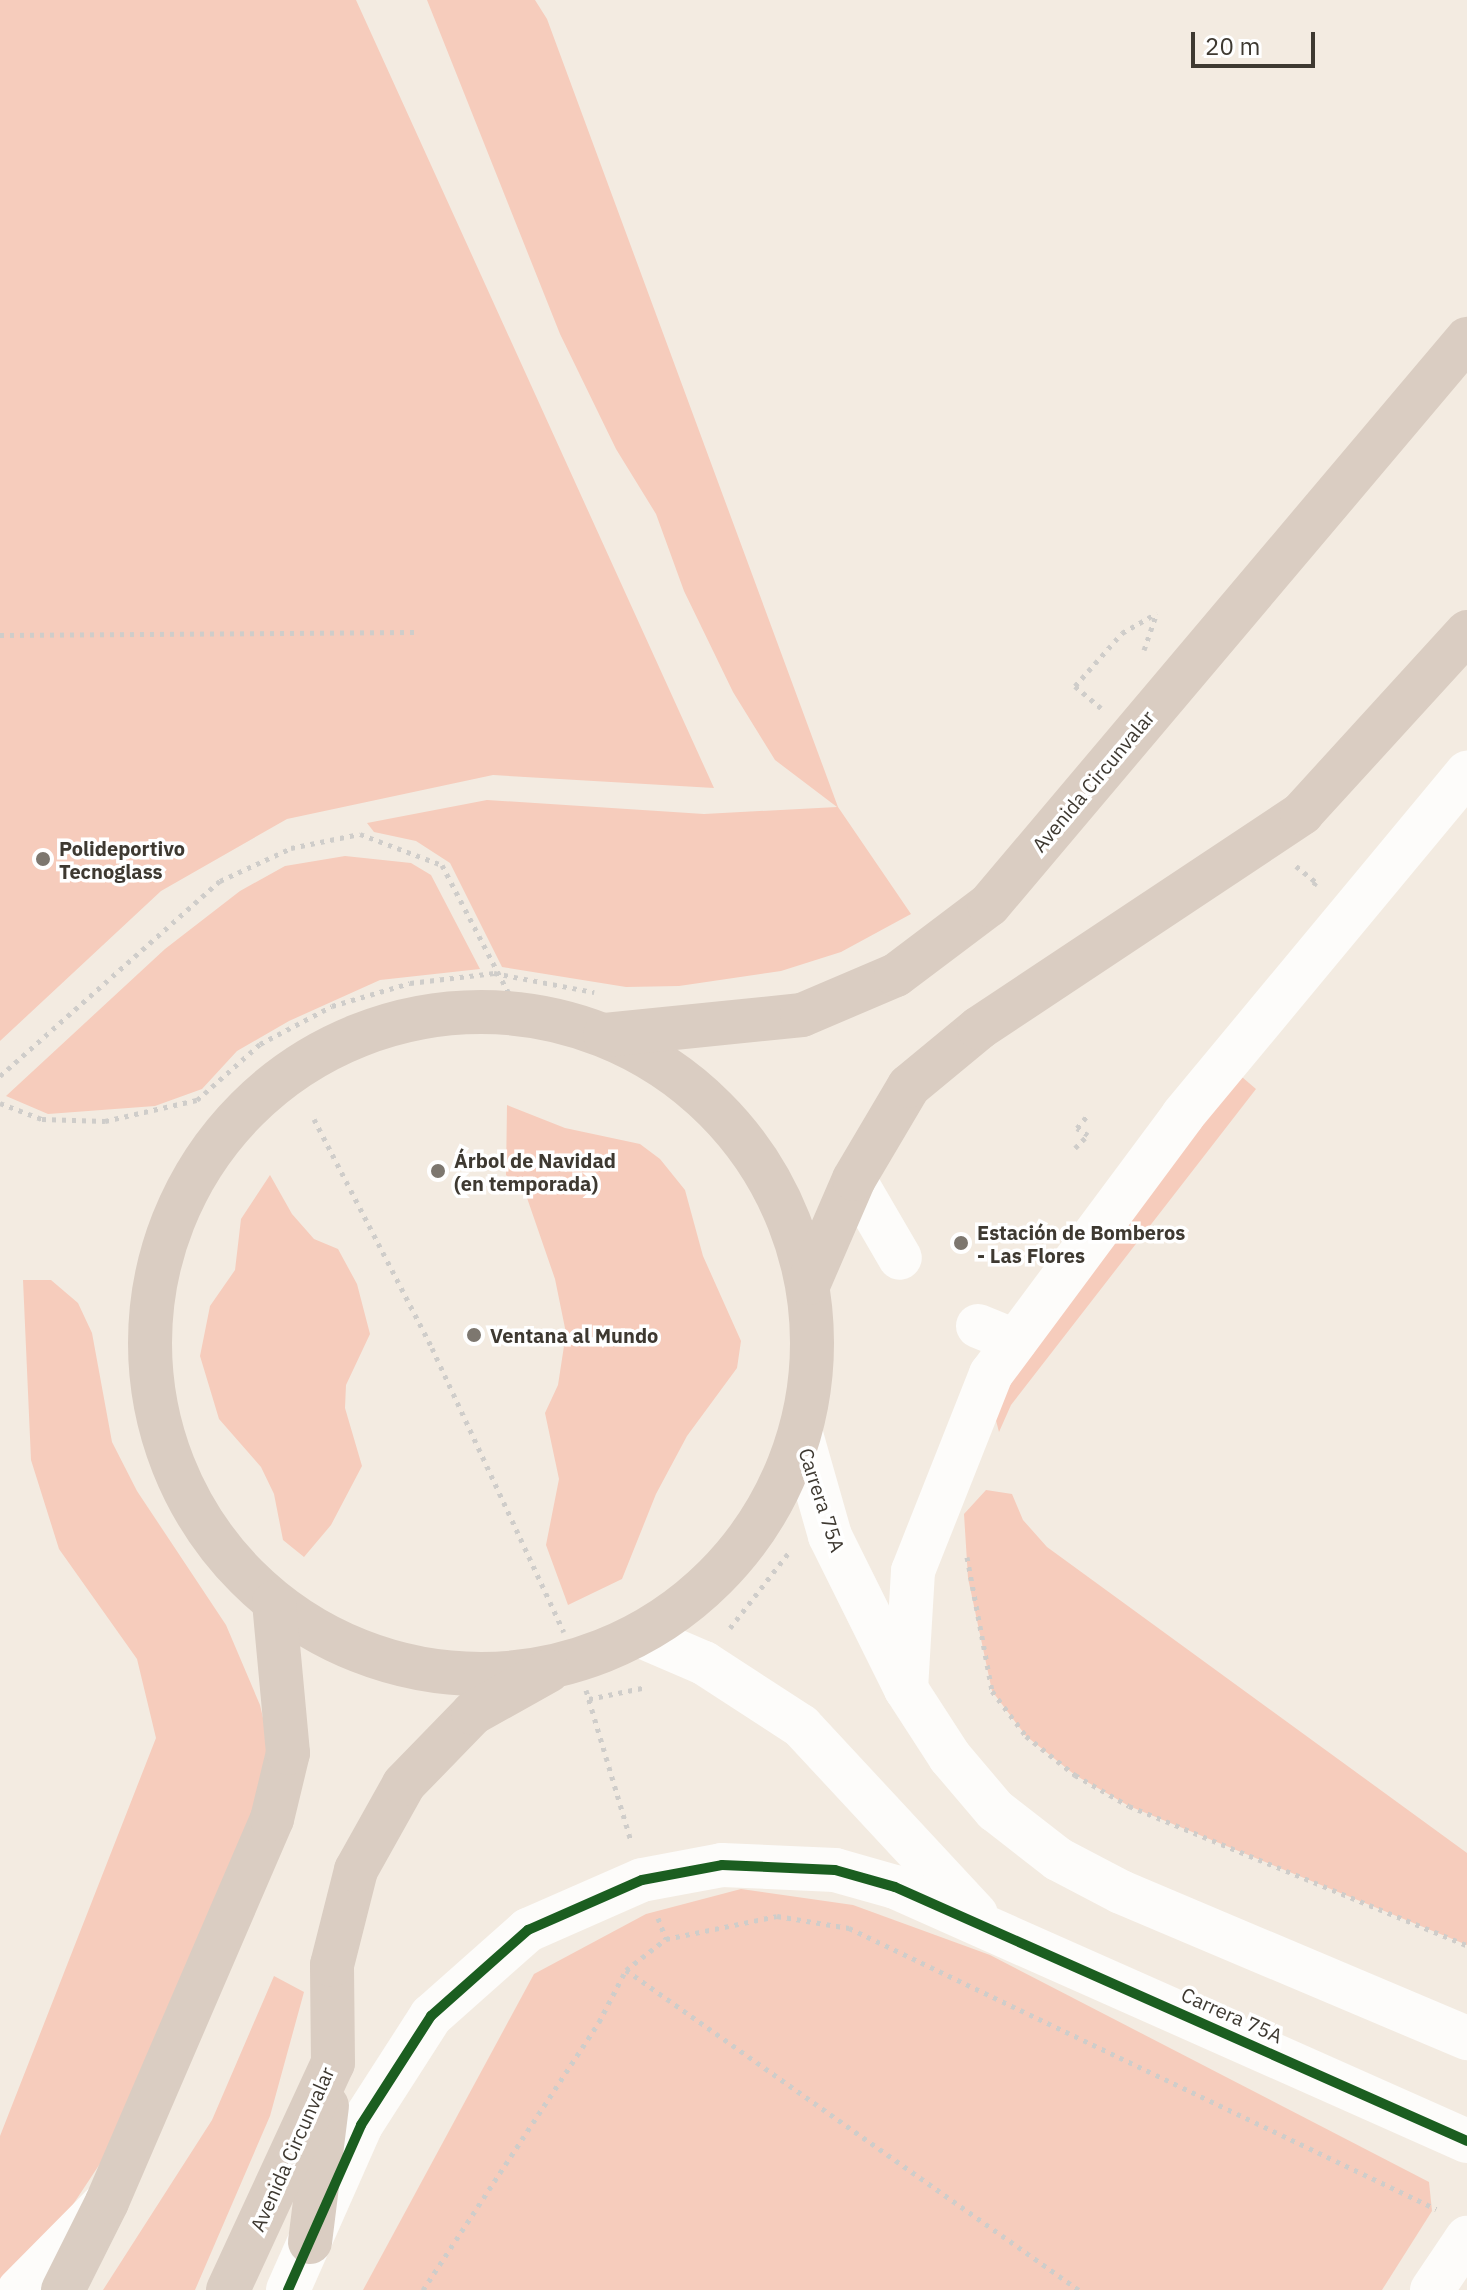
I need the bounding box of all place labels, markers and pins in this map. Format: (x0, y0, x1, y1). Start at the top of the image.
place label: Polideportivo Tecnoglass (59, 836, 185, 883)
marker: Polideportivo Tecnoglass (34, 850, 52, 868)
place label: Árbol de Navidad (en temporada) (454, 1148, 616, 1195)
marker: Árbol de Navidad (en temporada) (429, 1162, 447, 1180)
place label: Estación de Bomberos - Las Flores (977, 1220, 1185, 1267)
marker: Estación de Bomberos - Las Flores (952, 1234, 970, 1252)
place label: Ventana al Mundo (490, 1323, 658, 1347)
marker: Ventana al Mundo (465, 1326, 483, 1344)

